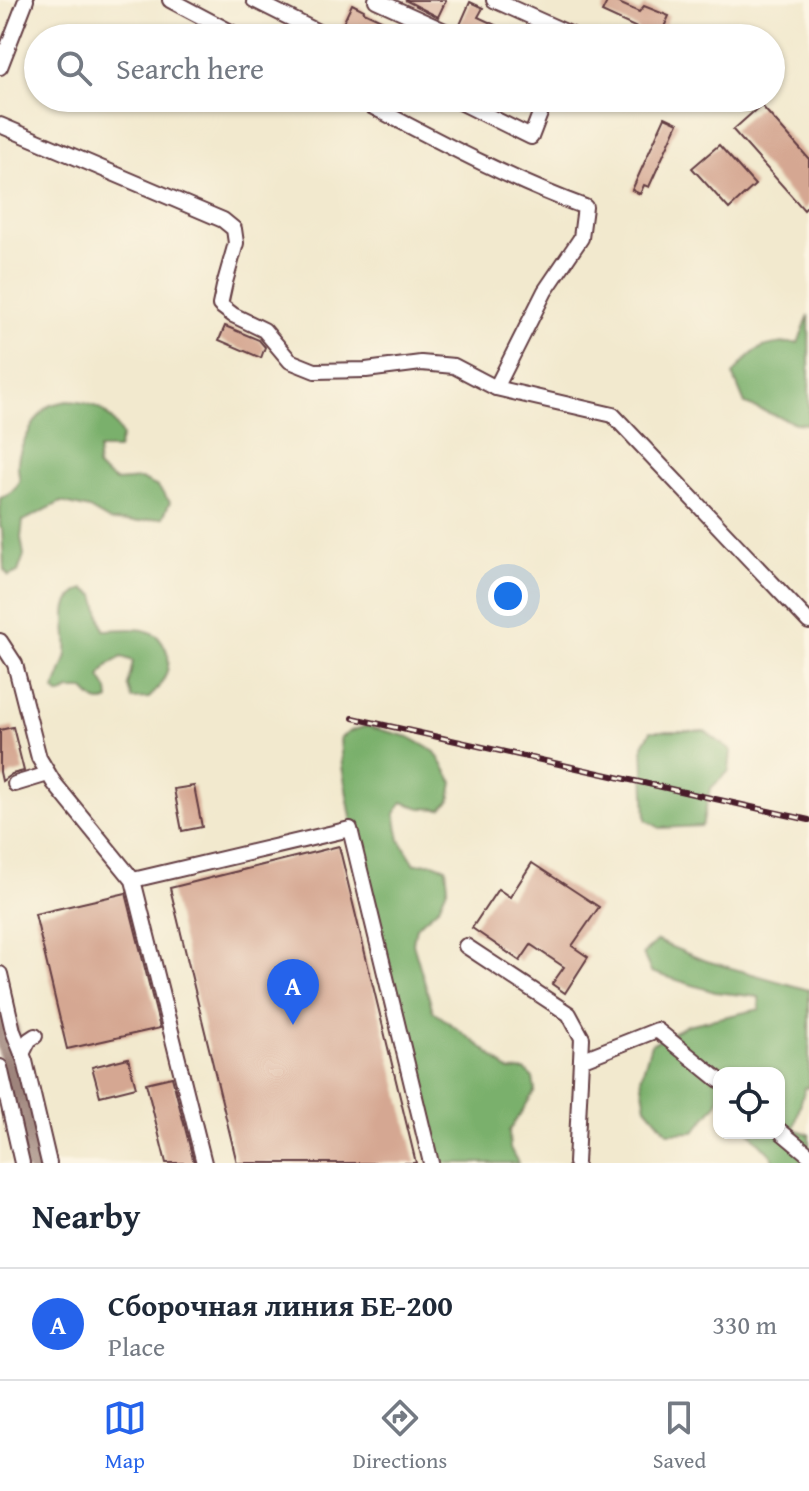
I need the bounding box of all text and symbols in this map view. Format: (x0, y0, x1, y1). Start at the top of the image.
search box (24, 24, 785, 112)
icon: search (52, 46, 96, 90)
text: Search here (116, 46, 264, 90)
your location (488, 576, 528, 616)
pin: A (267, 959, 319, 1025)
map controls (713, 1067, 785, 1139)
button: locate (713, 1067, 785, 1139)
text: Nearby (32, 1191, 141, 1240)
text: Сборочная линия БЕ-200 (108, 1283, 453, 1327)
text: A (50, 1305, 66, 1344)
text: 330 m (712, 1305, 777, 1344)
text: Place (108, 1327, 165, 1366)
tab: Map (103, 1396, 147, 1476)
tab: Directions (353, 1396, 447, 1476)
tab: Saved (653, 1396, 706, 1476)

